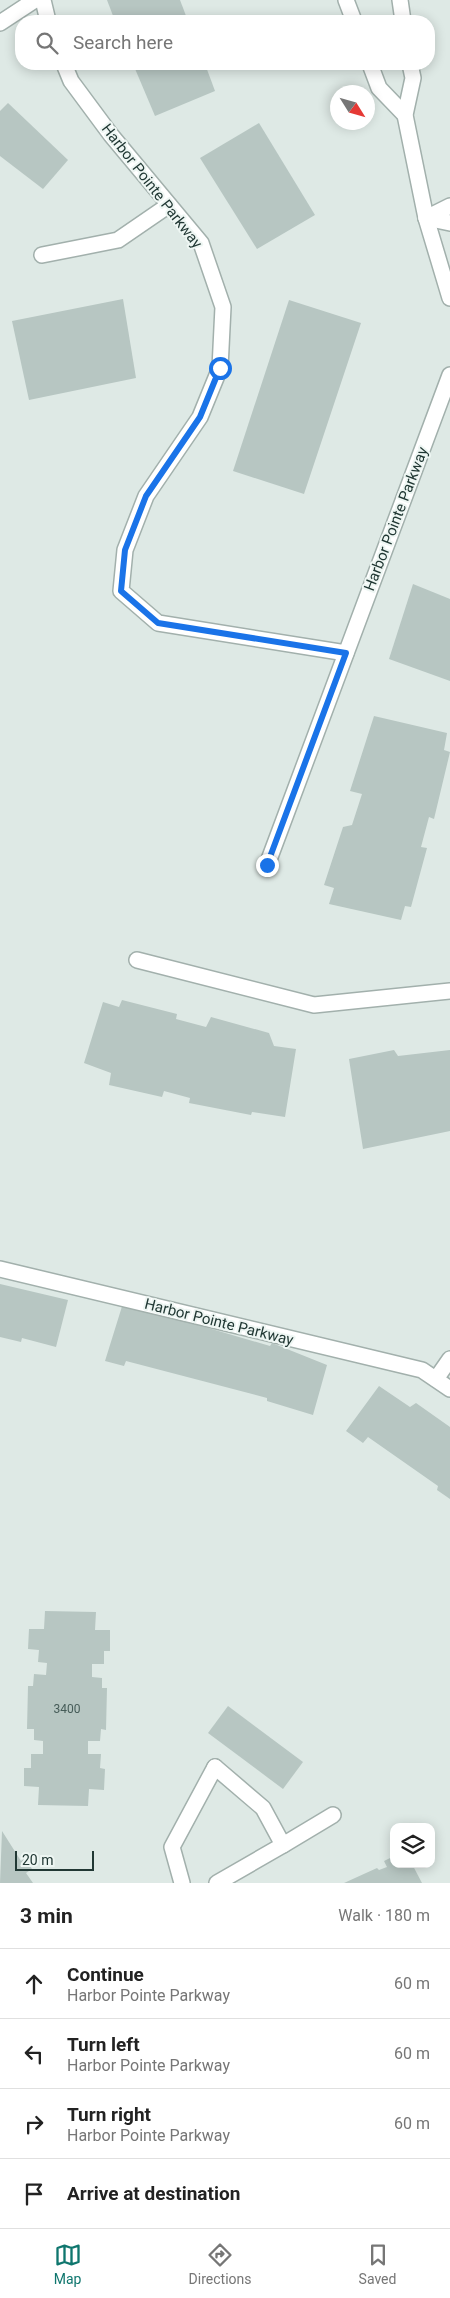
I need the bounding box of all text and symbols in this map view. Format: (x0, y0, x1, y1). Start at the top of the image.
search box (15, 15, 435, 70)
icon: search (33, 29, 61, 57)
text: Search here (73, 31, 173, 54)
north arrow (330, 85, 375, 130)
street label: Harbor Pointe Parkway (98, 120, 206, 252)
route start (209, 357, 232, 380)
street label: Harbor Pointe Parkway (360, 444, 432, 594)
route end (256, 854, 279, 877)
street label: Harbor Pointe Parkway (143, 1295, 295, 1349)
house number: 3400 (54, 1702, 81, 1716)
map controls (390, 1823, 435, 1868)
button: layers (390, 1823, 435, 1868)
scale bar (15, 1848, 94, 1871)
text: 20 m (22, 1852, 54, 1868)
text: 3 min (20, 1904, 73, 1928)
text: Walk · 180 m (338, 1906, 430, 1925)
text: Continue (67, 1963, 144, 1986)
icon: ahead (20, 1970, 48, 1998)
text: 60 m (394, 1974, 430, 1993)
text: Harbor Pointe Parkway (67, 1986, 230, 2005)
text: Turn left (67, 2033, 140, 2056)
icon: left (20, 2040, 48, 2068)
text: 60 m (394, 2044, 430, 2063)
text: Harbor Pointe Parkway (67, 2056, 230, 2075)
text: Turn right (67, 2103, 151, 2126)
icon: right (20, 2110, 48, 2138)
text: 60 m (394, 2114, 430, 2133)
text: Harbor Pointe Parkway (67, 2126, 230, 2145)
icon: arrive (20, 2180, 48, 2208)
text: Arrive at destination (67, 2182, 240, 2205)
tab: Map (54, 2241, 82, 2287)
tab: Directions (189, 2241, 252, 2287)
tab: Saved (359, 2241, 396, 2287)

